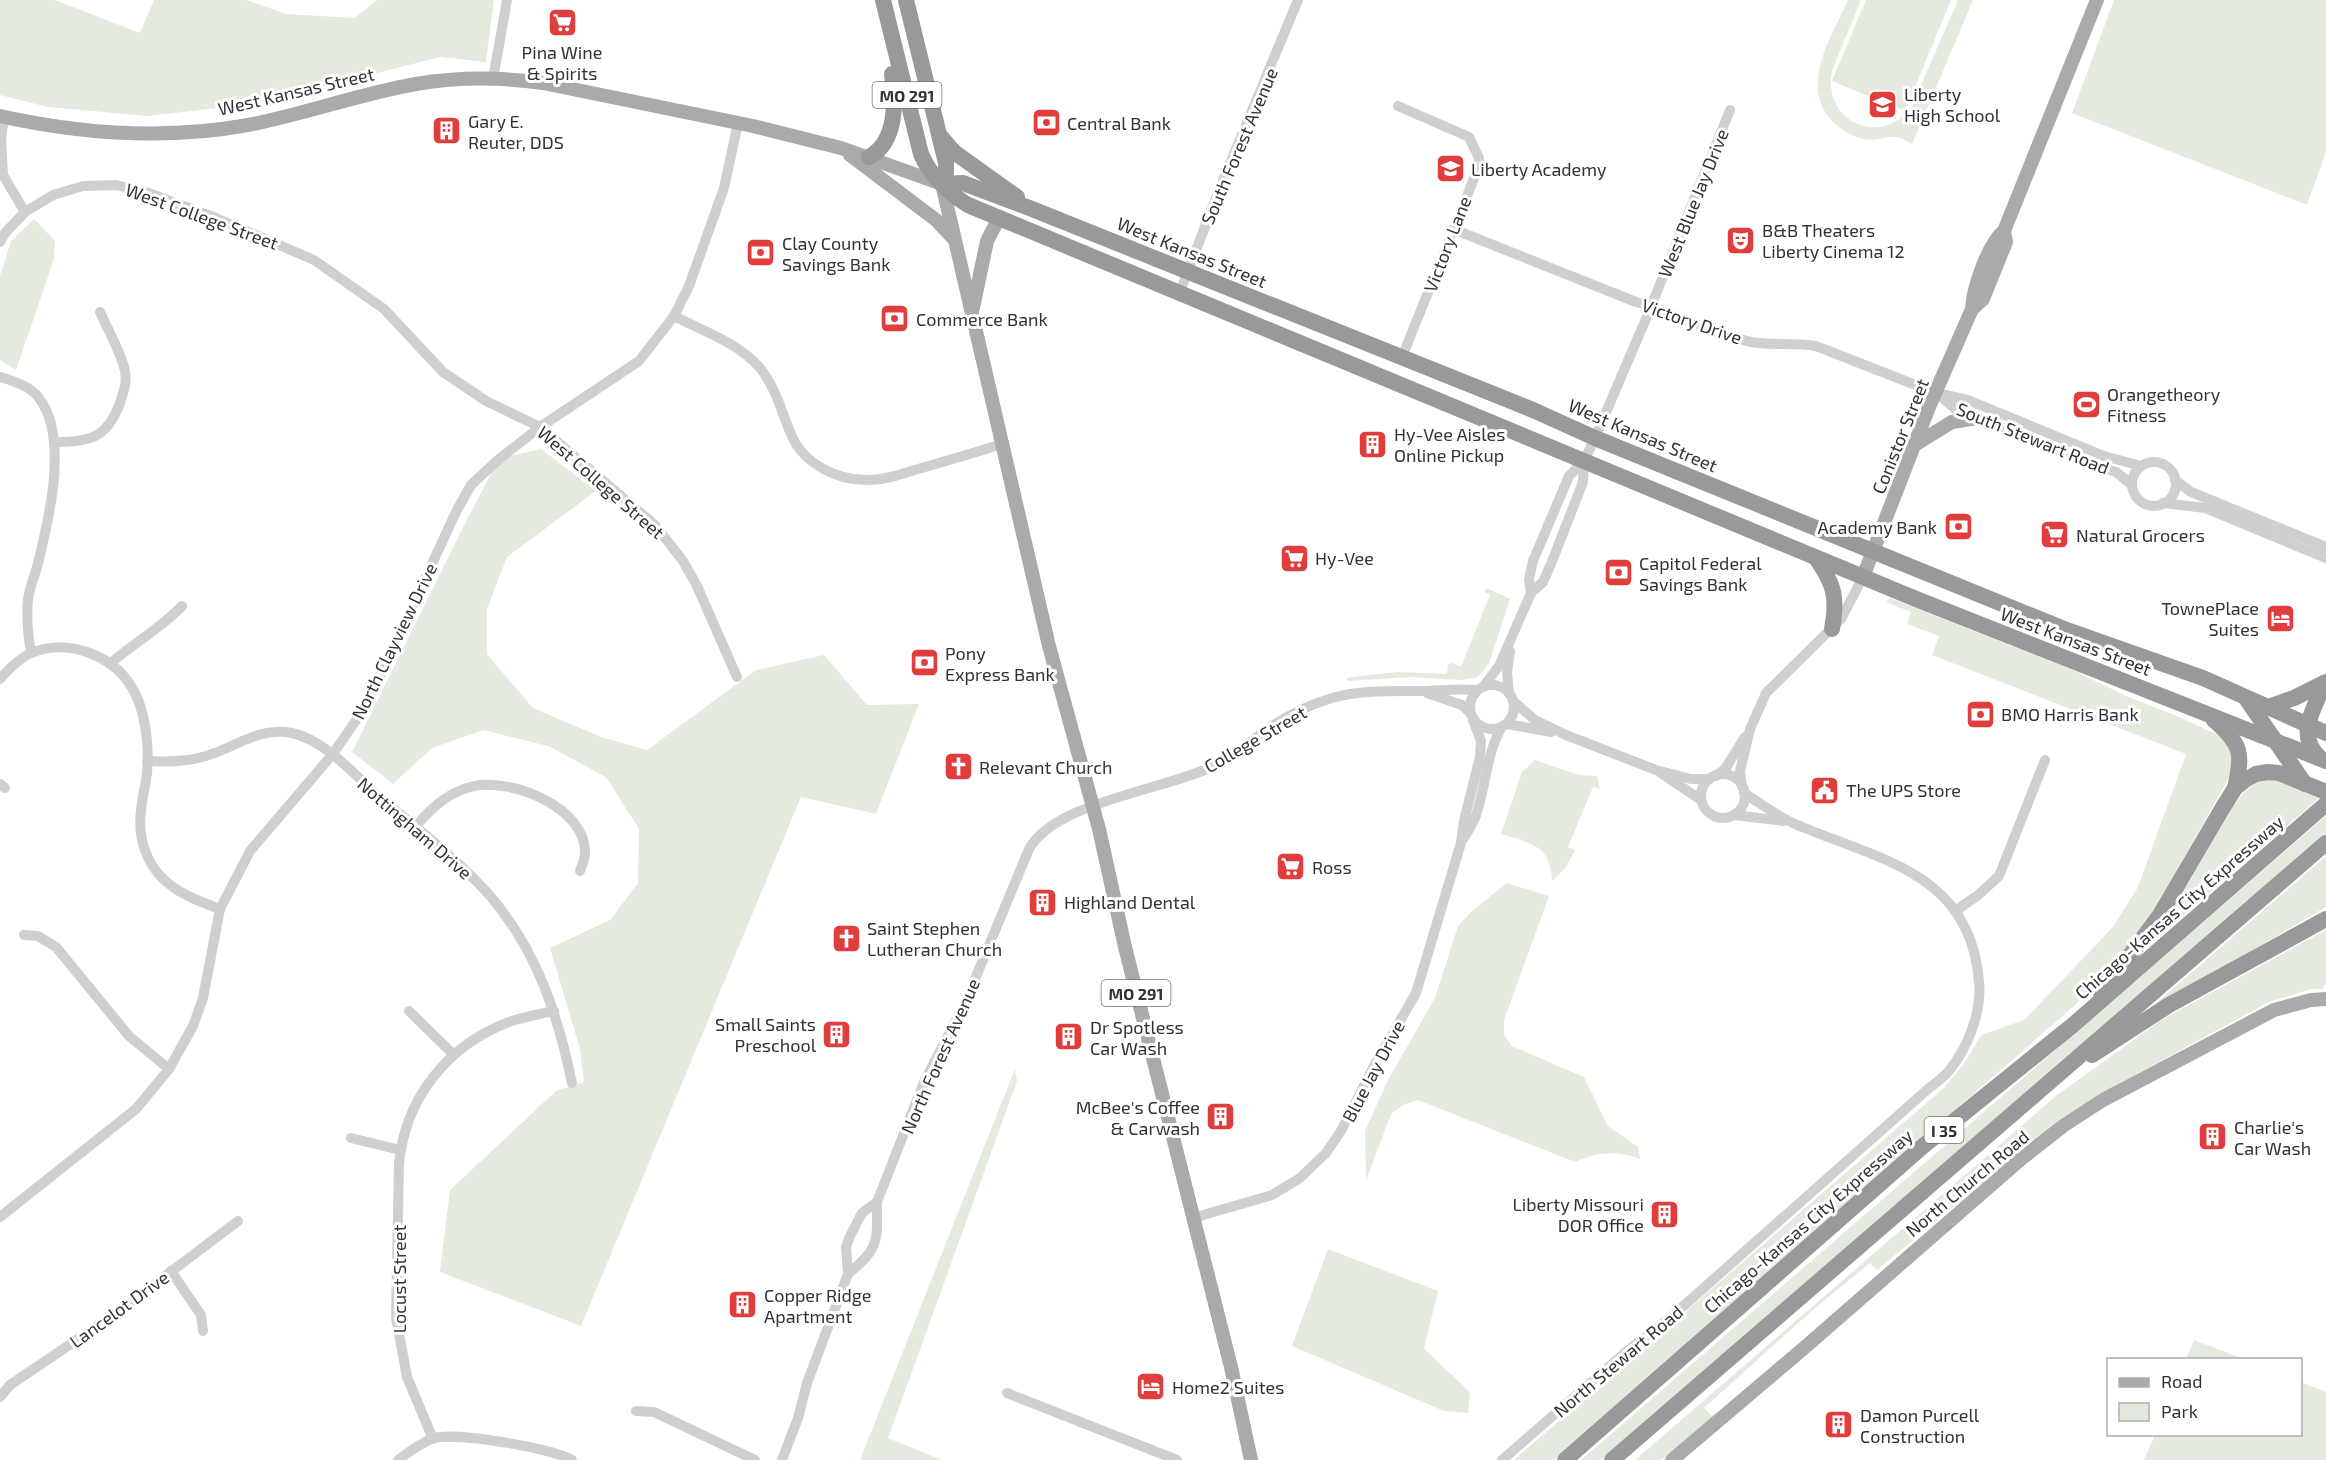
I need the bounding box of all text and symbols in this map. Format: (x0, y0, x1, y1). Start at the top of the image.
supermarket icon: Pina Wine & Spirits (546, 7, 578, 39)
place label: Pina Wine & Spirits (522, 41, 602, 84)
street label: West Kansas Street (216, 62, 376, 120)
street label: South Forest Avenue (1196, 64, 1282, 228)
road number: MO 291 (872, 82, 942, 108)
place label: Liberty High School (1904, 83, 2001, 126)
school or university icon: Liberty High School (1867, 88, 1899, 120)
bank icon: Central Bank (1030, 107, 1062, 139)
place label: Gary E. Reuter, DDS (468, 110, 564, 153)
place label: Central Bank (1067, 112, 1171, 134)
building icon: Gary E. Reuter, DDS (431, 115, 463, 147)
street label: West Blue Jay Drive (1653, 125, 1733, 281)
school or university icon: Liberty Academy (1434, 153, 1466, 185)
place label: Liberty Academy (1471, 158, 1607, 180)
street label: West College Street (123, 178, 282, 254)
street label: Victory Lane (1419, 193, 1475, 295)
street label: West Kansas Street (1114, 212, 1270, 292)
place label: B&B Theaters Liberty Cinema 12 (1762, 219, 1905, 262)
theatre icon: B&B Theaters Liberty Cinema 12 (1725, 224, 1757, 256)
place label: Clay County Savings Bank (782, 232, 890, 275)
bank icon: Clay County Savings Bank (745, 237, 777, 269)
street label: Victory Drive (1639, 294, 1745, 348)
bank icon: Commerce Bank (879, 303, 911, 335)
place label: Commerce Bank (916, 308, 1048, 330)
street label: Conistor Street (1867, 375, 1933, 497)
place label: Orangetheory Fitness (2107, 383, 2221, 426)
sports icon: Orangetheory Fitness (2070, 388, 2102, 420)
street label: West Kansas Street (1565, 394, 1721, 476)
street label: South Stewart Road (1953, 397, 2113, 479)
street label: West College Street (533, 421, 669, 543)
place label: Hy-Vee Aisles Online Pickup (1394, 423, 1505, 466)
building icon: Hy-Vee Aisles Online Pickup (1357, 428, 1389, 460)
bank icon: Academy Bank (1942, 511, 1974, 543)
place label: Academy Bank (1818, 516, 1937, 538)
supermarket icon: Natural Grocers (2039, 519, 2071, 551)
place label: Natural Grocers (2076, 524, 2205, 546)
supermarket icon: Hy-Vee (1278, 542, 1310, 574)
place label: Hy-Vee (1315, 547, 1374, 569)
place label: Capitol Federal Savings Bank (1639, 552, 1762, 595)
bank icon: Capitol Federal Savings Bank (1602, 557, 1634, 589)
street label: North Clayview Drive (347, 559, 441, 723)
place label: TownePlace Suites (2161, 597, 2259, 640)
street label: West Kansas Street (1998, 602, 2155, 680)
hotel icon: TownePlace Suites (2264, 602, 2296, 634)
place label: Pony Express Bank (945, 642, 1055, 685)
bank icon: Pony Express Bank (908, 647, 940, 679)
bank icon: BMO Harris Bank (1964, 698, 1996, 730)
street label: College Street (1200, 701, 1310, 777)
place label: BMO Harris Bank (2001, 703, 2139, 725)
church icon: Relevant Church (942, 751, 974, 783)
place label: Relevant Church (979, 756, 1113, 778)
street label: Nottingham Drive (353, 772, 477, 884)
public building icon: The UPS Store (1809, 774, 1841, 806)
place label: The UPS Store (1846, 779, 1961, 801)
street label: Chicago-Kansas City Expressway (2070, 810, 2288, 1004)
supermarket icon: Ross (1275, 851, 1307, 883)
place label: Ross (1312, 856, 1352, 878)
building icon: Highland Dental (1027, 886, 1059, 918)
place label: Highland Dental (1064, 891, 1196, 913)
place label: Saint Stephen Lutheran Church (867, 917, 1002, 960)
church icon: Saint Stephen Lutheran Church (830, 922, 862, 954)
street label: North Forest Avenue (896, 975, 984, 1137)
road number: MO 291 (1102, 980, 1170, 1006)
place label: Small Saints Preschool (715, 1013, 817, 1056)
place label: Dr Spotless Car Wash (1090, 1016, 1184, 1059)
street label: Blue Jay Drive (1337, 1016, 1409, 1126)
building icon: Small Saints Preschool (821, 1018, 853, 1050)
building icon: Dr Spotless Car Wash (1053, 1021, 1085, 1053)
place label: McBee's Coffee & Carwash (1076, 1096, 1200, 1139)
building icon: McBee's Coffee & Carwash (1205, 1101, 1237, 1133)
place label: Charlie's Car Wash (2234, 1116, 2311, 1159)
road number: I 35 (1924, 1117, 1964, 1143)
building icon: Charlie's Car Wash (2197, 1121, 2229, 1153)
street label: Chicago-Kansas City Expressway (1699, 1124, 1917, 1318)
street label: North Church Road (1901, 1125, 2033, 1241)
place label: Liberty Missouri DOR Office (1512, 1193, 1644, 1236)
building icon: Liberty Missouri DOR Office (1649, 1198, 1681, 1230)
street label: Locust Street (388, 1225, 410, 1333)
street label: Lancelot Drive (65, 1266, 173, 1352)
place label: Copper Ridge Apartment (764, 1284, 871, 1327)
building icon: Copper Ridge Apartment (727, 1289, 759, 1321)
street label: North Stewart Road (1549, 1300, 1687, 1422)
legend (2107, 1358, 2302, 1436)
text: Road (2161, 1370, 2202, 1392)
hotel icon: Home2 Suites (1135, 1371, 1167, 1403)
place label: Home2 Suites (1172, 1376, 1284, 1398)
text: Park (2161, 1400, 2198, 1422)
place label: Damon Purcell Construction (1860, 1404, 1980, 1447)
building icon: Damon Purcell Construction (1823, 1409, 1855, 1441)

